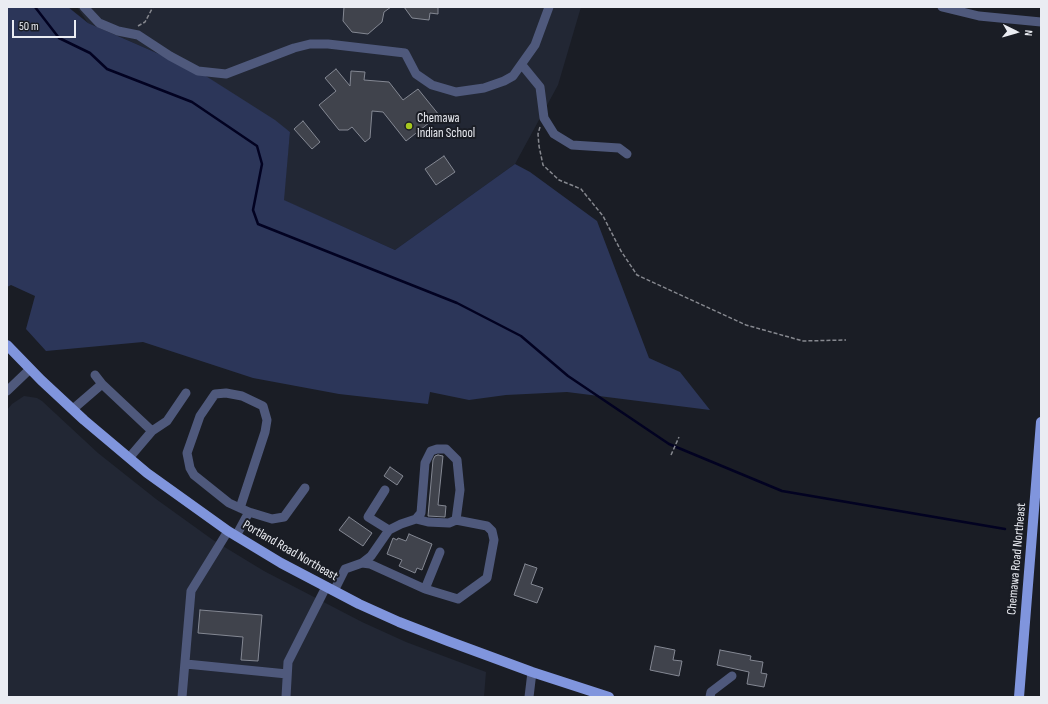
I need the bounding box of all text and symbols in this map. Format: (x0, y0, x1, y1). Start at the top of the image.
scale bar (14, 12, 78, 38)
north arrow (996, 12, 1036, 52)
text: 50 m (19, 19, 39, 34)
text: N (1022, 30, 1035, 37)
place label: Chemawa Indian School (417, 111, 475, 142)
marker: Chemawa Indian School (404, 121, 414, 131)
street label: Chemawa Road Northeast (1004, 502, 1030, 616)
street label: Portland Road Northeast (240, 517, 340, 585)

